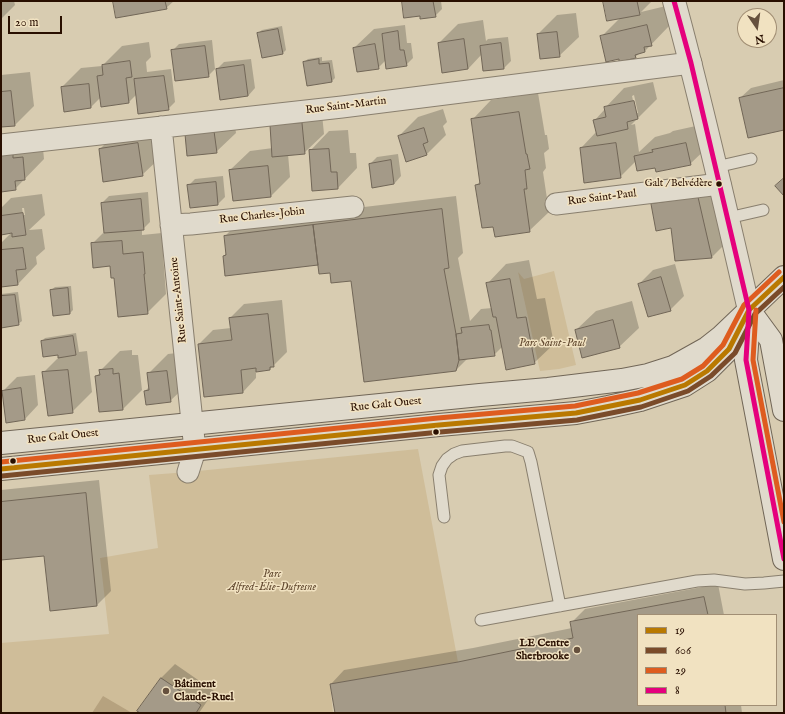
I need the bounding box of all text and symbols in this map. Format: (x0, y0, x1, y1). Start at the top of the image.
scale bar (10, 8, 64, 34)
north arrow (737, 8, 777, 48)
text: 20 m (15, 15, 38, 30)
text: N (753, 31, 766, 47)
street label: Rue Saint-Martin (305, 94, 387, 118)
place label: Galt / Belvédère (645, 178, 712, 190)
marker: Galt / Belvédère (714, 179, 724, 189)
street label: Rue Saint-Paul (567, 187, 637, 209)
street label: Rue Charles-Jobin (219, 205, 305, 227)
street label: Rue Saint-Antoine (168, 256, 190, 344)
park label: Parc Saint-Paul (519, 337, 585, 351)
street label: Rue Galt Ouest (350, 395, 422, 415)
street label: Rue Galt Ouest (27, 427, 99, 447)
unlabelled marker (431, 427, 441, 437)
unlabelled marker (8, 456, 18, 466)
park label: Parc Alfred-Élie-Dufresne (228, 568, 316, 594)
legend (637, 614, 777, 706)
text: 19 (675, 623, 685, 638)
place label: LE Centre Sherbrooke (516, 637, 569, 663)
text: 606 (675, 643, 691, 658)
marker: LE Centre Sherbrooke (572, 645, 582, 655)
text: 29 (675, 663, 686, 678)
place label: Bâtiment Claude-Ruel (174, 678, 233, 704)
text: 8 (675, 683, 680, 698)
marker: Bâtiment Claude-Ruel (161, 686, 171, 696)

